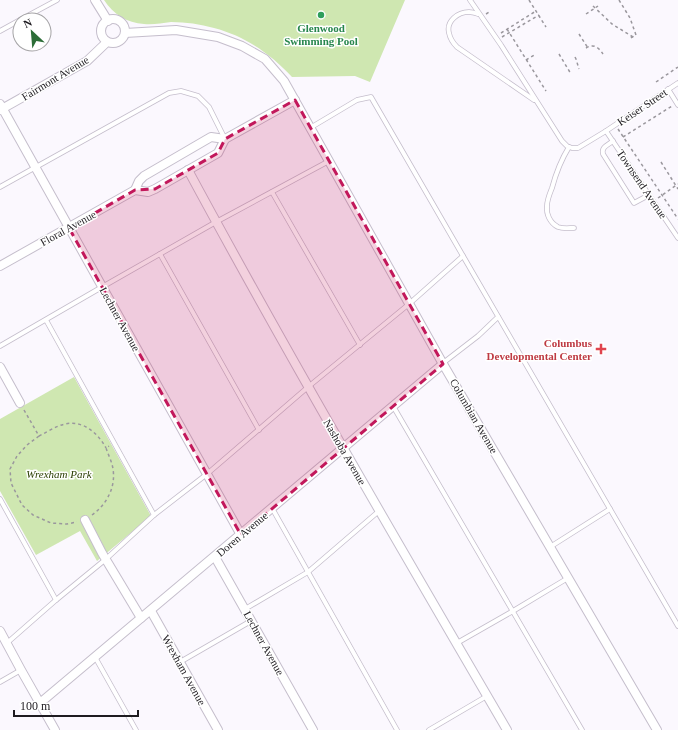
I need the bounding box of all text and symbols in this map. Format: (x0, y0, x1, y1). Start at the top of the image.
marker: Glenwood Swimming Pool (316, 10, 326, 20)
north arrow (12, 12, 52, 52)
text: N (21, 16, 34, 30)
place label: Glenwood Swimming Pool (284, 22, 358, 47)
street label: Fairmont Avenue (19, 53, 91, 103)
street label: Keiser Street (615, 86, 669, 128)
street label: Townsend Avenue (614, 147, 670, 221)
street label: Floral Avenue (38, 208, 98, 248)
street label: Lechner Avenue (97, 285, 143, 353)
place label: Columbus Developmental Center (487, 337, 593, 362)
marker: Columbus Developmental Center (595, 343, 607, 355)
street label: Columbian Avenue (448, 376, 500, 456)
street label: Nashoba Avenue (321, 417, 369, 487)
park label: Wrexham Park (26, 468, 93, 480)
street label: Doren Avenue (214, 509, 270, 559)
street label: Lechner Avenue (241, 609, 287, 677)
street label: Wrexham Avenue (160, 633, 208, 707)
scale bar (14, 692, 138, 718)
text: 100 m (20, 699, 51, 713)

